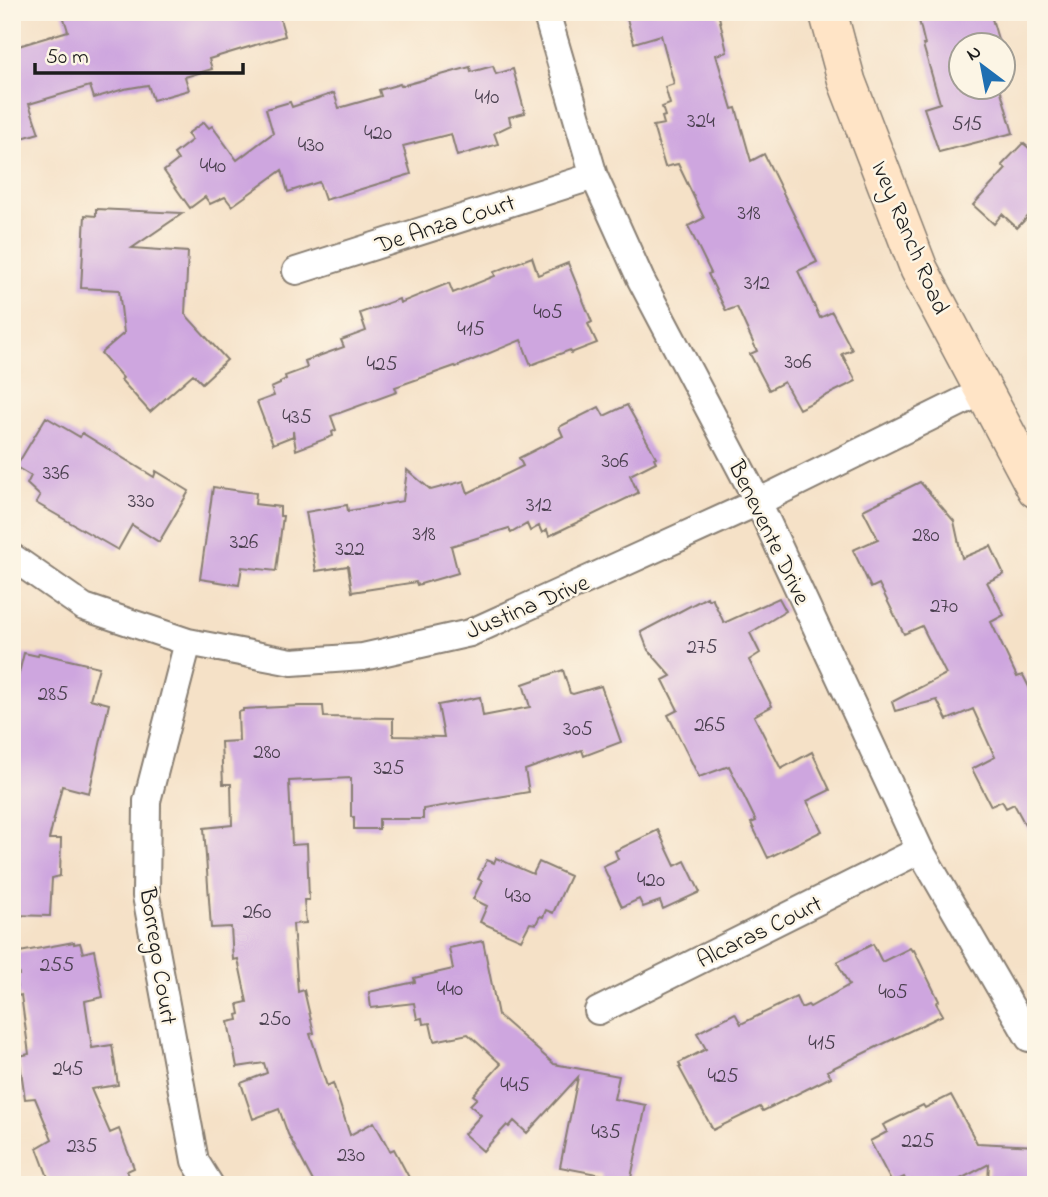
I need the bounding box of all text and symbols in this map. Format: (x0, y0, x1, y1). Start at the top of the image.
scale bar (35, 32, 243, 76)
north arrow (946, 32, 1016, 102)
text: N (962, 39, 987, 69)
text: 50 m (46, 43, 89, 73)
house number: 410 (475, 83, 499, 113)
house number: 324 (687, 107, 715, 137)
house number: 515 (952, 110, 982, 140)
house number: 420 (364, 119, 392, 149)
house number: 430 (298, 131, 324, 161)
house number: 440 (200, 152, 226, 182)
street label: Ivey Ranch Road (860, 156, 957, 321)
street label: De Anza Court (371, 186, 520, 265)
house number: 318 (737, 199, 761, 229)
house number: 312 (744, 269, 770, 299)
house number: 405 (533, 298, 563, 328)
house number: 415 (457, 315, 485, 345)
house number: 306 (785, 348, 812, 378)
house number: 425 (366, 350, 398, 380)
house number: 435 (282, 403, 312, 433)
house number: 306 (602, 447, 629, 477)
street label: Benevente Drive (717, 454, 818, 612)
house number: 336 (43, 459, 69, 489)
house number: 330 (128, 487, 154, 517)
house number: 312 (526, 491, 552, 521)
house number: 318 (412, 520, 436, 550)
house number: 280 (912, 521, 940, 551)
house number: 326 (230, 528, 258, 558)
house number: 322 (335, 535, 365, 565)
street label: Justina Drive (461, 567, 595, 650)
house number: 270 (930, 592, 958, 622)
house number: 275 (686, 633, 718, 663)
house number: 285 (38, 680, 68, 710)
house number: 265 (694, 711, 726, 741)
house number: 305 (563, 715, 593, 745)
house number: 280 (253, 738, 281, 768)
house number: 325 (373, 754, 405, 784)
house number: 420 (637, 866, 665, 896)
house number: 430 (505, 882, 531, 912)
street label: Borrego Court (128, 884, 185, 1027)
street label: Alcaras Court (691, 888, 829, 979)
house number: 260 (243, 898, 271, 928)
house number: 255 (40, 951, 74, 981)
house number: 440 (437, 975, 463, 1005)
house number: 405 (878, 978, 908, 1008)
house number: 250 (259, 1005, 291, 1035)
house number: 415 (808, 1029, 836, 1059)
house number: 245 (52, 1055, 84, 1085)
house number: 425 (707, 1062, 739, 1092)
house number: 445 (500, 1071, 530, 1101)
house number: 435 (591, 1118, 621, 1148)
house number: 225 (902, 1127, 934, 1157)
house number: 235 (66, 1132, 98, 1162)
house number: 230 (337, 1141, 365, 1171)

